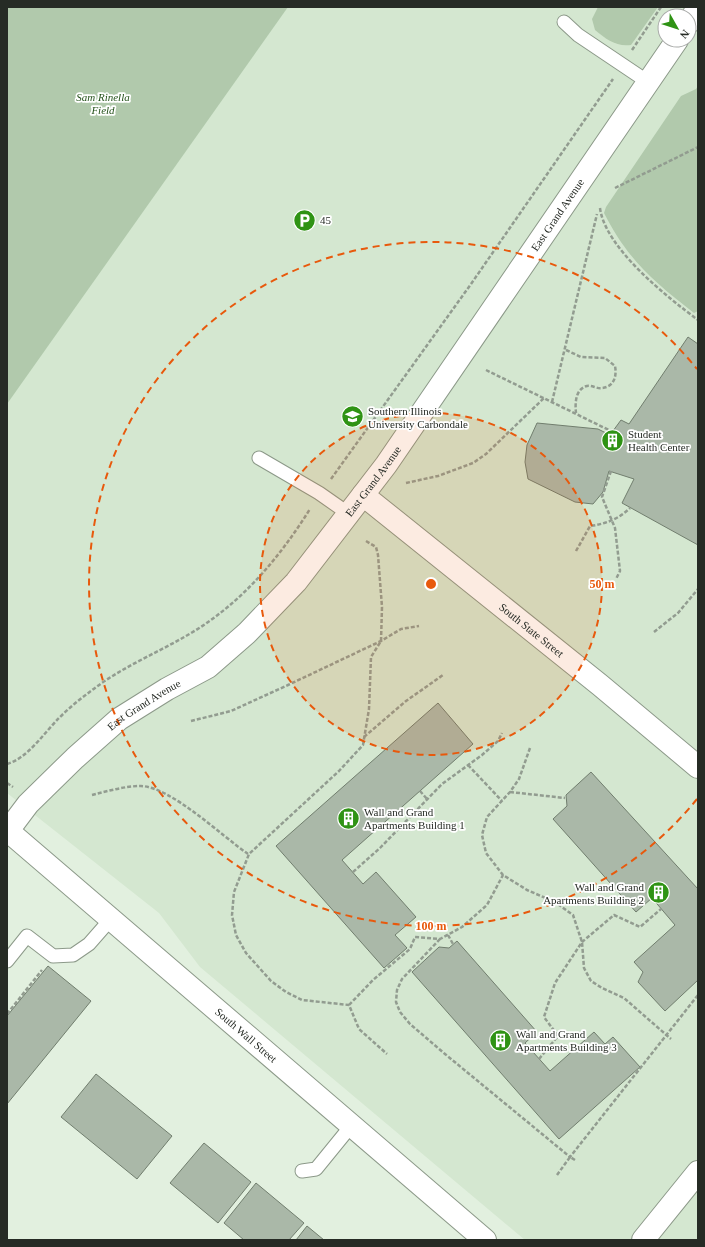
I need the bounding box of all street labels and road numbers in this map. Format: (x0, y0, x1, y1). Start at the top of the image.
street label: East Grand Avenue (528, 176, 586, 253)
street label: East Grand Avenue (343, 444, 403, 519)
street label: South State Street (497, 601, 566, 659)
street label: East Grand Avenue (105, 677, 182, 733)
street label: South Wall Street (213, 1005, 279, 1065)

